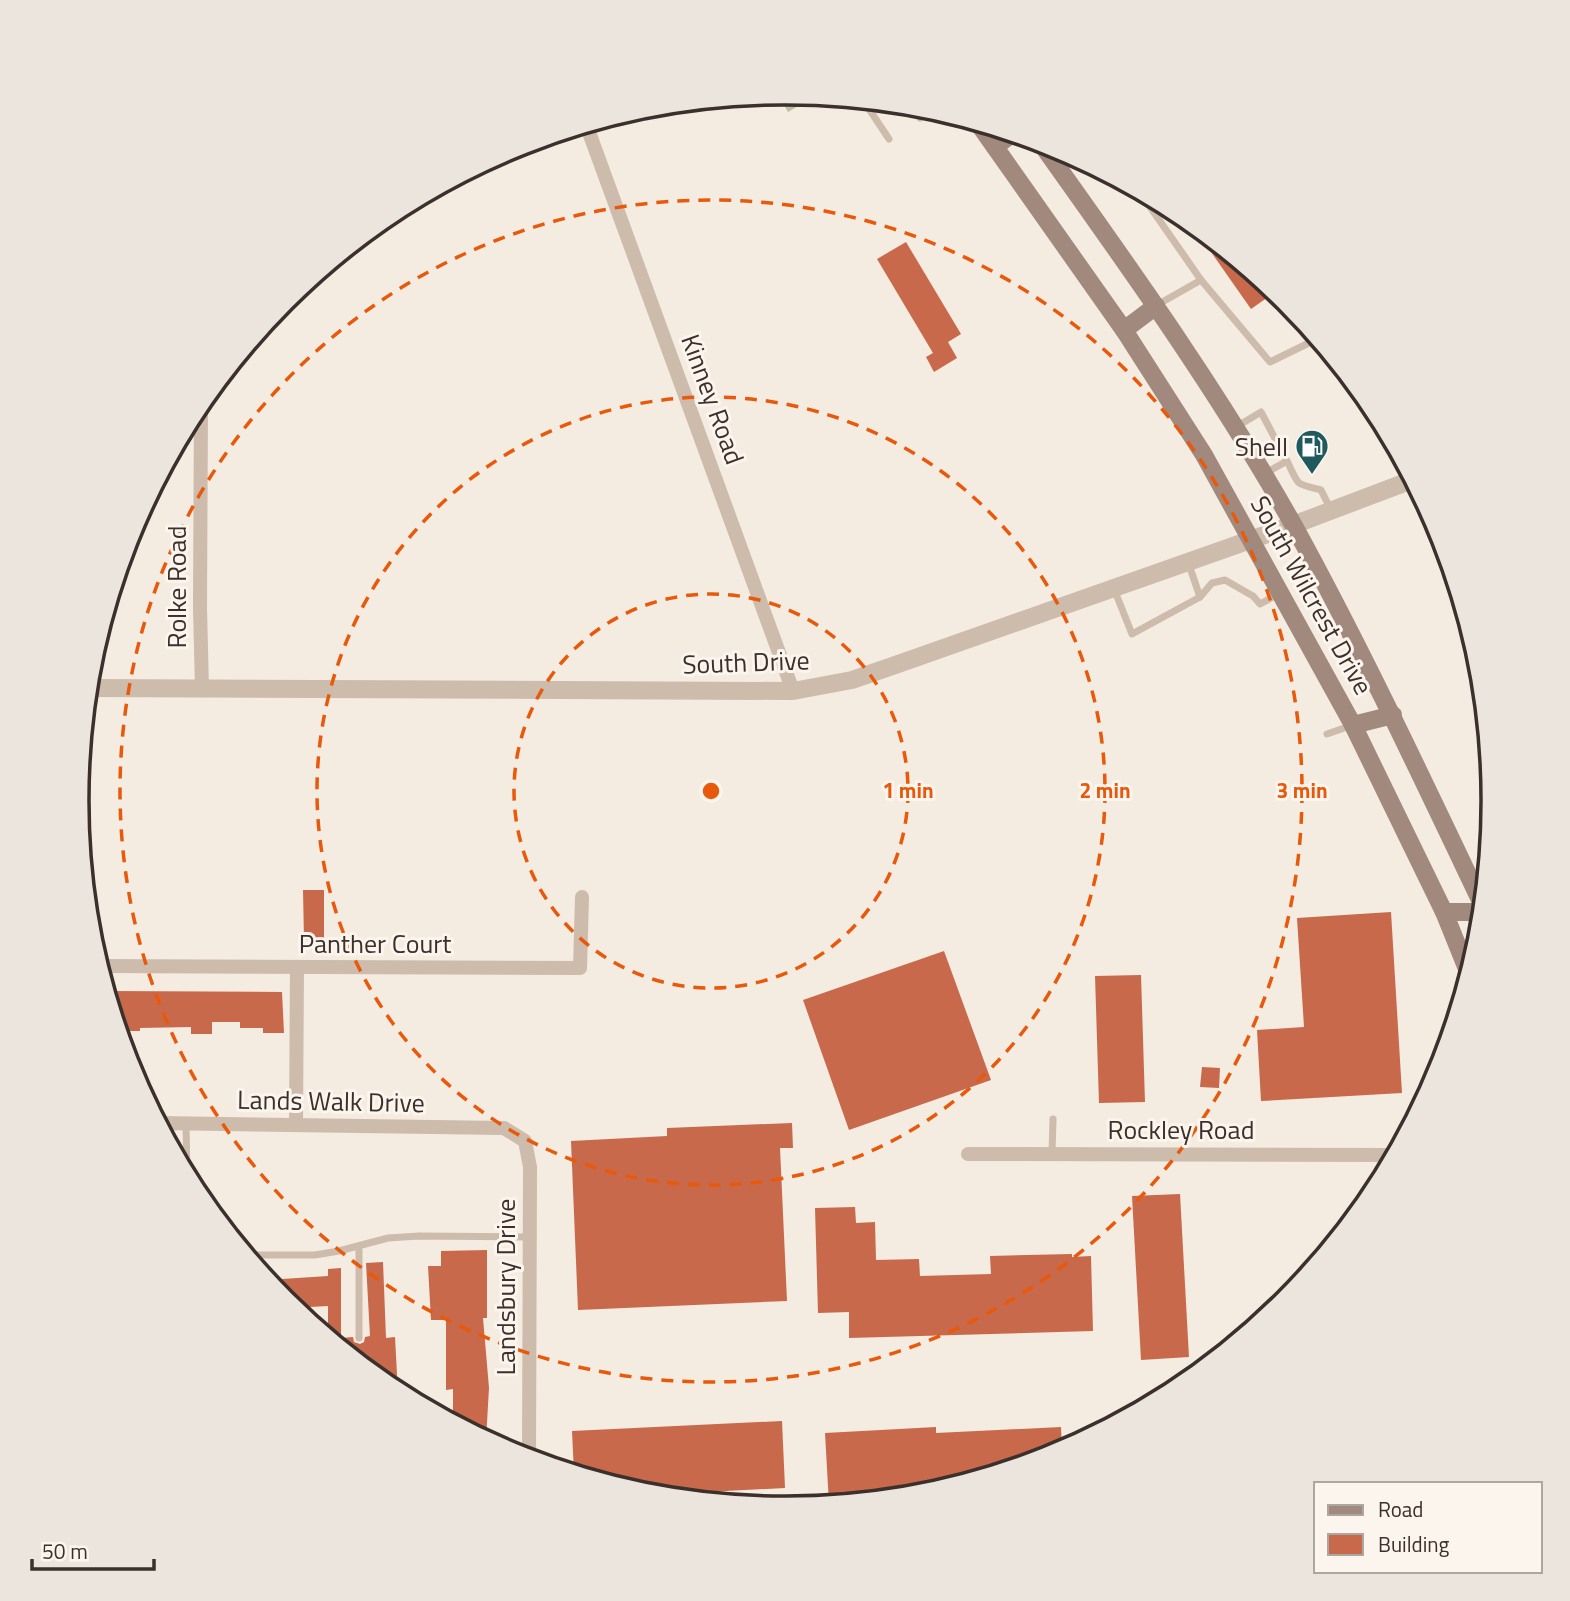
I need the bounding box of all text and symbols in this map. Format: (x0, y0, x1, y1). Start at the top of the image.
street label: Kinney Road (671, 328, 755, 470)
place label: Shell (1235, 427, 1288, 466)
fuel station icon: Shell (1293, 427, 1331, 476)
street label: South Wilcrest Drive (1241, 488, 1383, 702)
street label: Rolke Road (157, 526, 196, 648)
street label: South Drive (682, 640, 810, 684)
text: 1 min (882, 774, 934, 806)
text: 2 min (1079, 774, 1131, 806)
text: 3 min (1276, 774, 1328, 806)
centre of rings (699, 779, 723, 803)
street label: Panther Court (299, 924, 451, 963)
street label: Lands Walk Drive (237, 1080, 425, 1122)
street label: Rockley Road (1108, 1110, 1254, 1149)
street label: Landsbury Drive (486, 1199, 525, 1375)
legend (1314, 1482, 1542, 1573)
text: Road (1378, 1493, 1423, 1525)
scale bar (32, 1528, 154, 1572)
text: Building (1378, 1528, 1450, 1560)
text: 50 m (42, 1535, 88, 1567)

